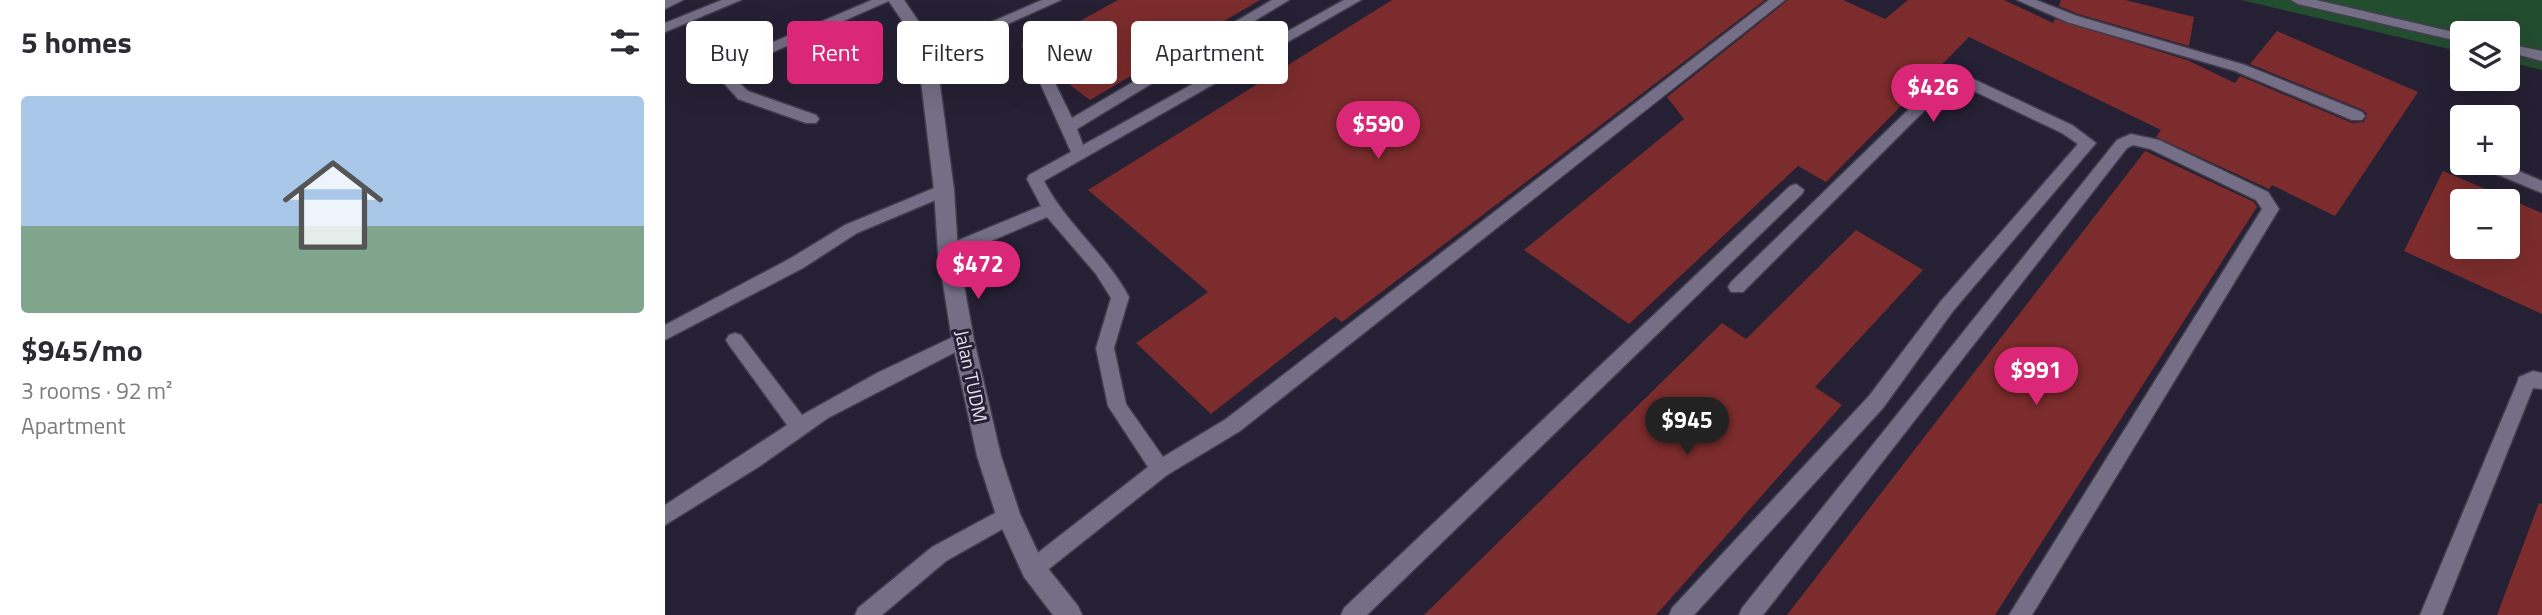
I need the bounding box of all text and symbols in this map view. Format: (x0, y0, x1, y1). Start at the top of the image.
text: 5 homes (21, 19, 132, 65)
chip: Buy (686, 21, 773, 84)
chip: Rent (787, 21, 883, 84)
chip: Filters (897, 21, 1009, 84)
chip: New (1023, 21, 1117, 84)
chip: Apartment (1131, 21, 1288, 84)
map controls (2450, 21, 2520, 259)
button: layers (2450, 21, 2520, 91)
icon: filters (606, 23, 644, 61)
pin: $426 (1892, 64, 1974, 124)
text: $426 (1907, 69, 1959, 104)
pin: $590 (1337, 102, 1419, 161)
button: + (2450, 105, 2520, 175)
text: $590 (1352, 106, 1404, 141)
icon: home (270, 142, 396, 268)
button: − (2450, 189, 2520, 259)
pin: $472 (937, 242, 1019, 301)
text: $472 (952, 246, 1004, 281)
text: $945/mo (21, 327, 143, 373)
street label: Jalan TUDM (948, 327, 996, 425)
pin: $991 (1995, 348, 2077, 407)
text: $991 (2010, 352, 2062, 387)
text: 3 rooms · 92 m² (21, 373, 172, 408)
pin: $945 (1646, 398, 1728, 457)
text: $945 (1661, 402, 1713, 437)
text: Apartment (21, 408, 126, 443)

